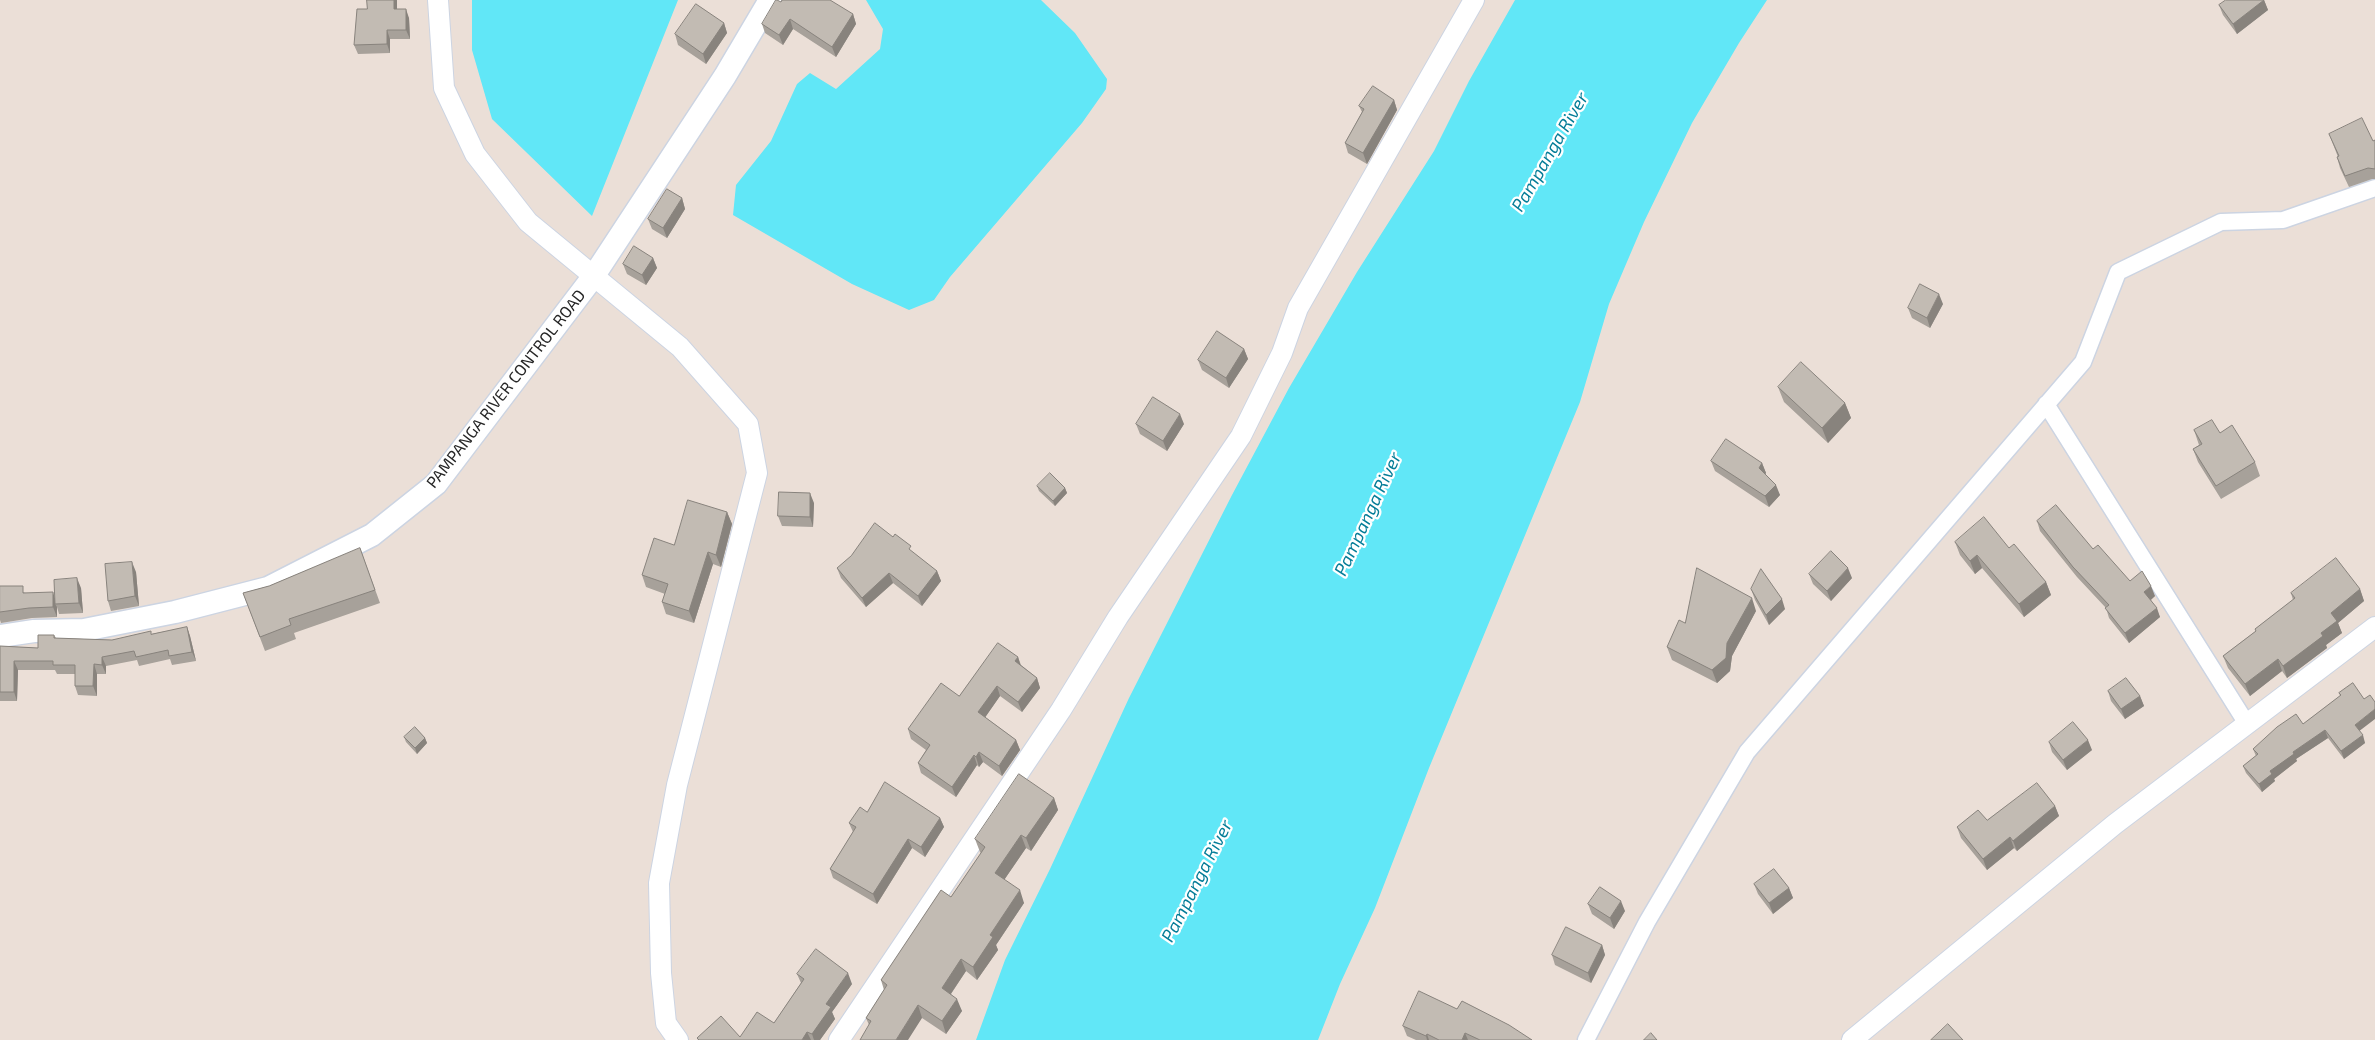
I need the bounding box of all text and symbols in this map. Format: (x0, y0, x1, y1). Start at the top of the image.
water label: Pampanga River (1507, 88, 1593, 216)
street label: PAMPANGA RIVER CONTROL ROAD (423, 286, 589, 492)
water label: Pampanga River (1330, 449, 1406, 579)
water label: Pampanga River (1157, 816, 1237, 946)

